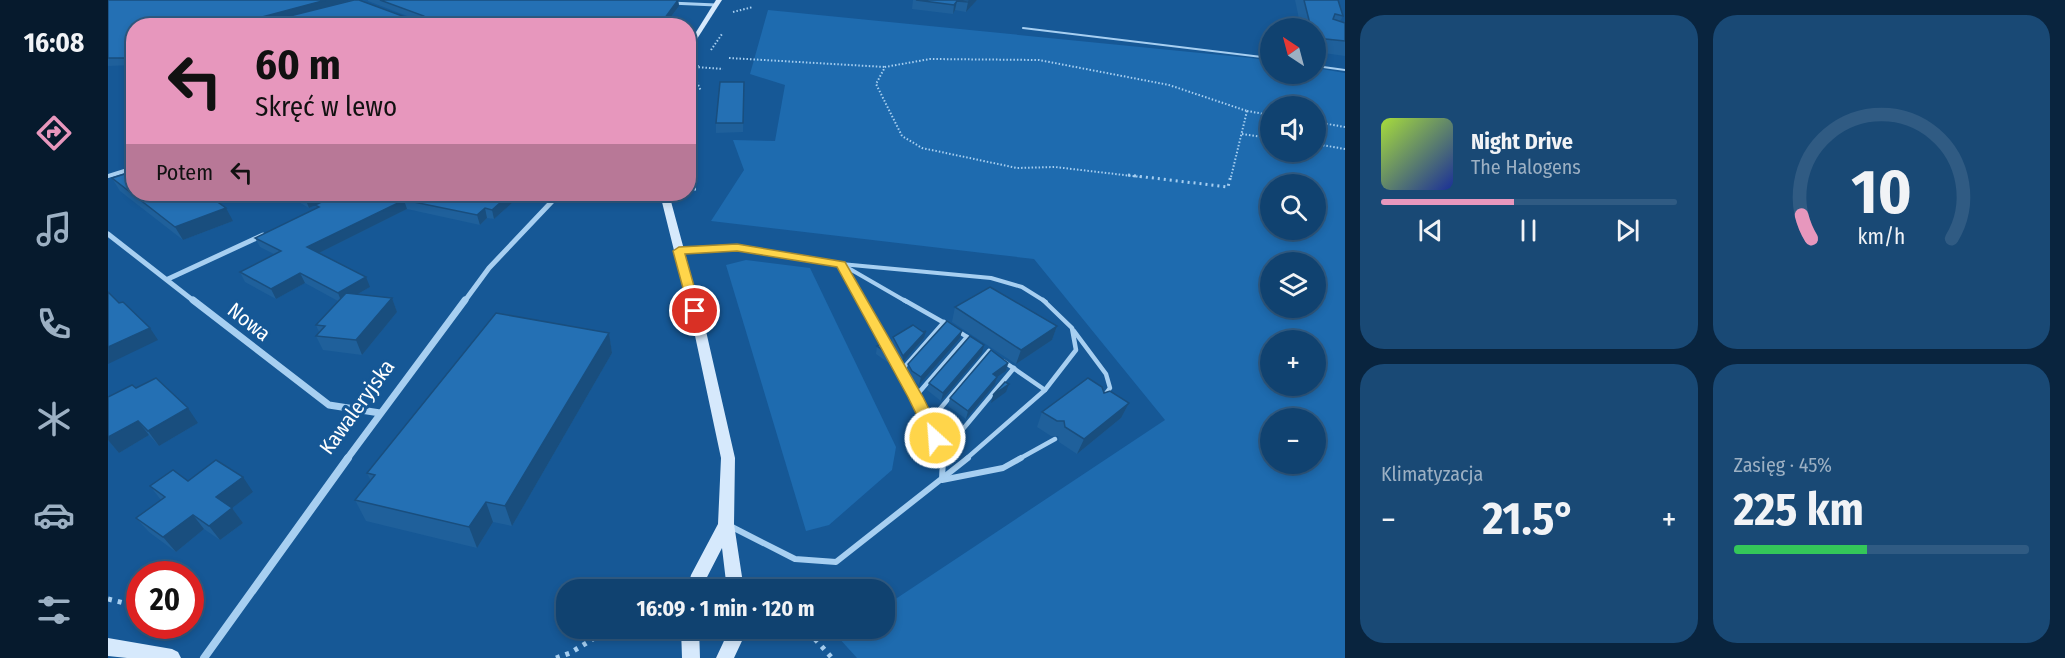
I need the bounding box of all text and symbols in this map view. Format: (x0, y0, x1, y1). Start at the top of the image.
north arrow (1260, 18, 1326, 84)
map controls (1260, 18, 1326, 474)
text: 16:08 (24, 27, 84, 59)
text: 60 m (255, 40, 341, 90)
icon: left (156, 42, 234, 120)
text: Skręć w lewo (255, 91, 397, 123)
button: sound (1260, 96, 1326, 162)
icon: directions (33, 112, 75, 154)
text: Night Drive (1471, 128, 1573, 155)
text: The Halogens (1471, 155, 1581, 179)
text: 10 (1851, 155, 1911, 230)
icon: left (225, 156, 258, 189)
text: Potem (156, 159, 213, 186)
button: search (1260, 174, 1326, 240)
icon: music (33, 208, 75, 250)
icon: previous (1414, 214, 1447, 247)
icon: pause (1512, 214, 1545, 247)
icon: next (1611, 214, 1644, 247)
text: km/h (1857, 225, 1905, 251)
button: layers (1260, 252, 1326, 318)
pin (669, 285, 720, 336)
icon: arrive (678, 294, 711, 327)
street label: Nowa (222, 297, 276, 347)
icon: phone (33, 303, 75, 345)
button: + (1260, 330, 1326, 396)
street label: Kawaleryjska (314, 354, 400, 460)
icon: climate (33, 398, 75, 440)
position arrow (903, 406, 967, 470)
button: − (1260, 408, 1326, 474)
text: Zasięg · 45% (1734, 453, 1832, 477)
text: Klimatyzacja (1381, 462, 1483, 486)
text: 225 km (1734, 483, 1864, 537)
text: 21.5° (1482, 492, 1575, 546)
icon: car (33, 494, 75, 536)
text: − (1381, 500, 1396, 540)
text: + (1661, 500, 1677, 540)
speed limit sign: 20 (126, 561, 204, 639)
icon: filters (33, 589, 75, 631)
text: 16:09 · 1 min · 120 m (636, 595, 815, 622)

